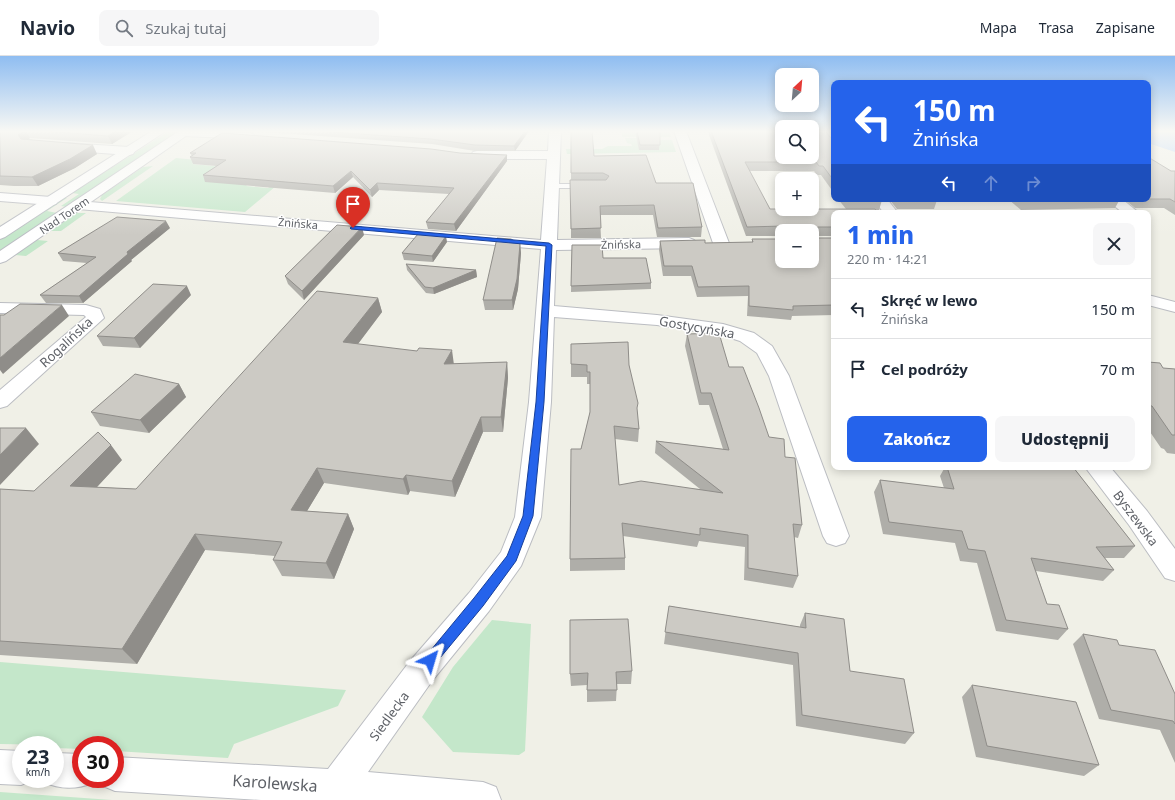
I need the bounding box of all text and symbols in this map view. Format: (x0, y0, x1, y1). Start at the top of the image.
search box (99, 10, 379, 46)
text: Navio (20, 15, 75, 41)
icon: search (113, 17, 135, 39)
text: Szukaj tutaj (145, 18, 226, 38)
text: Mapa (980, 18, 1017, 37)
text: Trasa (1039, 18, 1074, 37)
text: Zapisane (1096, 18, 1155, 37)
north arrow (775, 68, 819, 112)
map controls (775, 68, 819, 268)
text: 150 m (913, 91, 996, 129)
icon: left (847, 96, 899, 148)
button: search (775, 120, 819, 164)
text: Żnińska (913, 127, 979, 151)
button: + (775, 172, 819, 216)
icon: left (938, 172, 960, 194)
icon: ahead (980, 172, 1002, 194)
icon: right (1022, 172, 1044, 194)
pin (336, 187, 370, 228)
street label: Nad Torem (36, 193, 92, 237)
icon: arrive (342, 193, 364, 215)
street label: Żnińska (277, 214, 319, 232)
text: 1 min (847, 218, 914, 251)
button: close (1093, 223, 1135, 265)
button: − (775, 224, 819, 268)
street label: Żnińska (601, 236, 641, 252)
text: 220 m · 14:21 (847, 250, 928, 268)
text: Skręć w lewo (881, 290, 978, 310)
icon: left (847, 298, 869, 320)
text: 150 m (1091, 299, 1135, 319)
text: Żnińska (881, 310, 928, 328)
street label: Gostycyńska (658, 312, 736, 342)
street label: Rogalińska (36, 313, 96, 371)
icon: arrive (847, 358, 869, 380)
text: Cel podróży (881, 359, 968, 379)
text: 70 m (1100, 359, 1135, 379)
button: Zakończ (847, 416, 987, 462)
button: Udostępnij (995, 416, 1135, 462)
street label: Byszewska (1109, 487, 1163, 549)
position arrow (409, 639, 451, 681)
street label: Siedlecka (365, 688, 413, 744)
speed limit sign: 30 (72, 736, 124, 788)
text: 23 (27, 743, 49, 770)
text: km/h (26, 765, 50, 779)
street label: Karolewska (232, 769, 318, 797)

